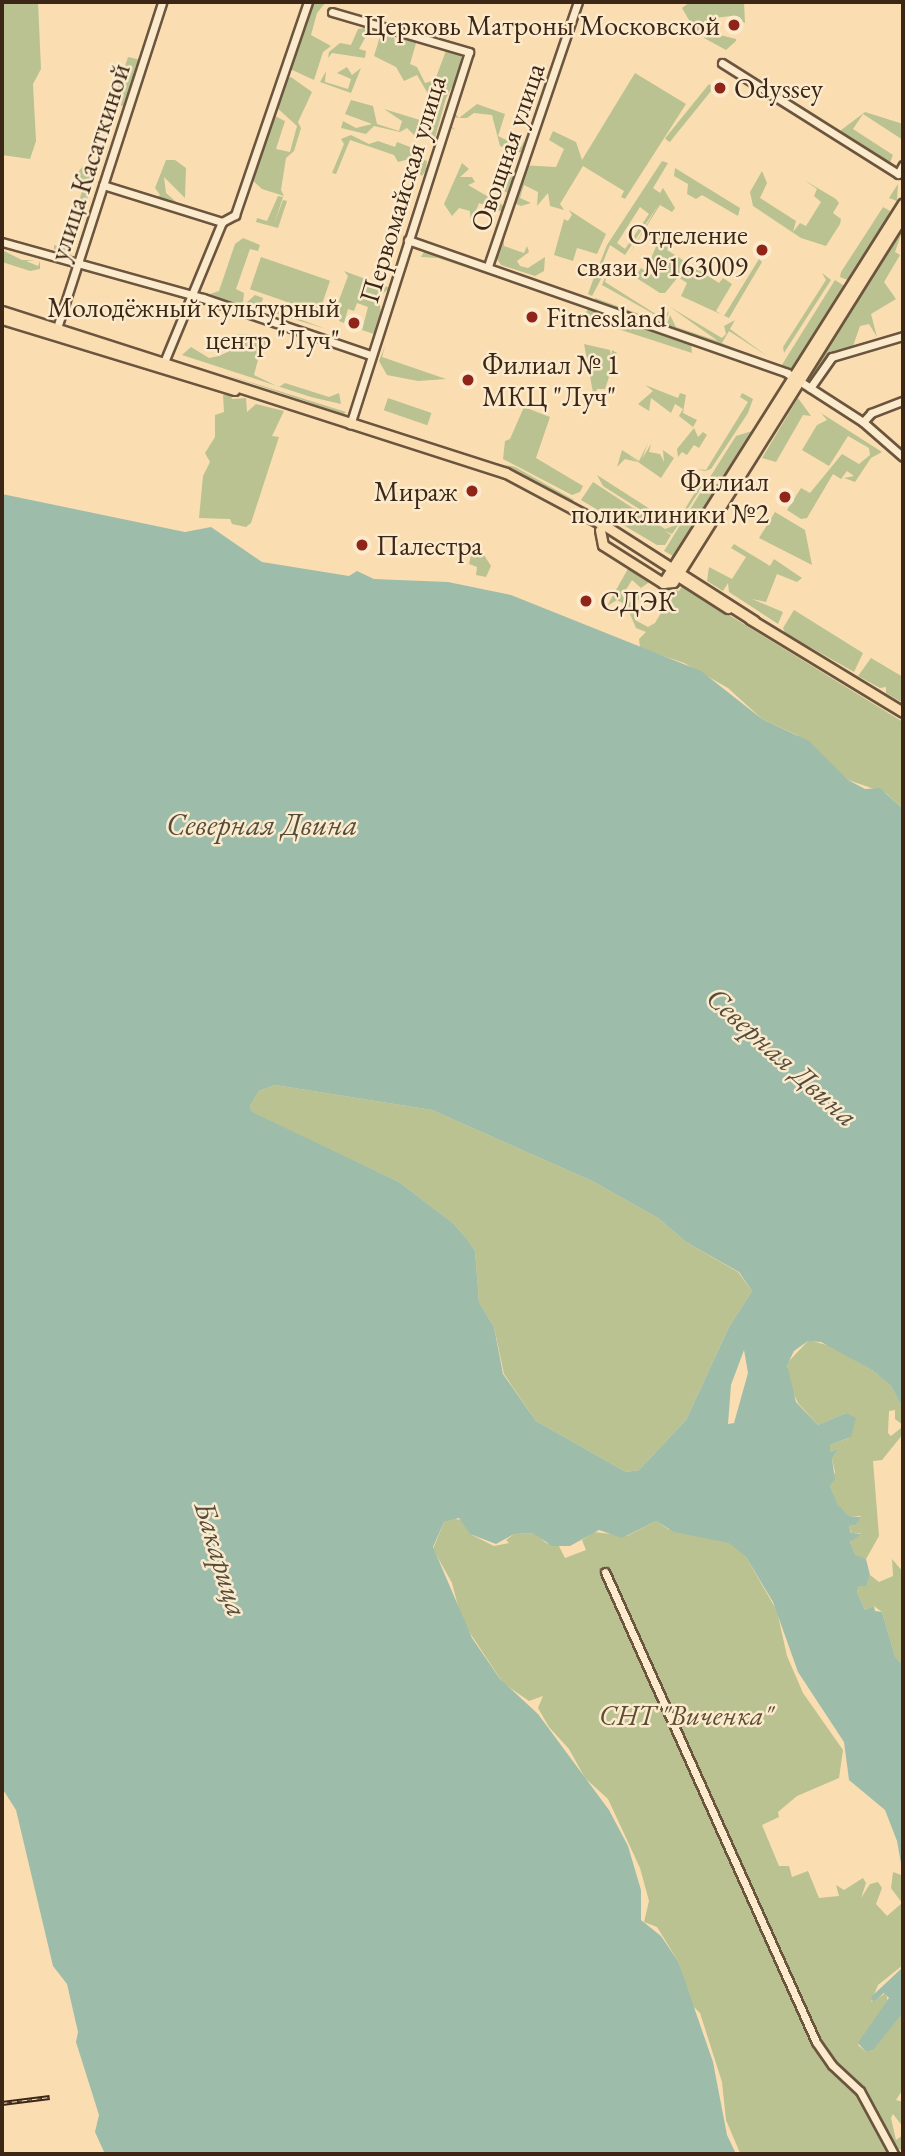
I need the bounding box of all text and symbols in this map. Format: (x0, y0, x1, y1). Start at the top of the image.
place label: Церковь Матроны Московской (364, 8, 720, 42)
marker: Церковь Матроны Московской (726, 17, 742, 33)
street label: Овощная улица (463, 58, 551, 236)
street label: улица Касаткиной (41, 59, 137, 265)
street label: Первомайская улица (351, 71, 453, 307)
place label: Odyssey (734, 71, 823, 105)
marker: Odyssey (712, 80, 728, 96)
place label: Отделение связи №163009 (577, 217, 748, 283)
marker: Отделение связи №163009 (754, 242, 770, 258)
place label: Молодёжный культурный центр "Луч" (47, 290, 340, 356)
place label: Fitnessland (546, 300, 667, 334)
marker: Fitnessland (524, 309, 540, 325)
marker: Молодёжный культурный центр "Луч" (346, 315, 362, 331)
place label: Филиал № 1 МКЦ "Луч" (482, 347, 620, 413)
marker: Филиал № 1 МКЦ "Луч" (460, 372, 476, 388)
place label: Филиал поликлиники №2 (571, 464, 769, 530)
place label: Мираж (374, 474, 458, 508)
marker: Мираж (464, 483, 480, 499)
marker: Филиал поликлиники №2 (775, 487, 795, 507)
place label: Палестра (376, 528, 482, 562)
marker: Палестра (354, 537, 370, 553)
place label: СДЭК (600, 584, 676, 618)
marker: СДЭК (578, 593, 594, 609)
water label: Северная Двина (166, 807, 358, 843)
water label: Северная Двина (699, 980, 865, 1134)
water label: Бакарица (186, 1497, 256, 1621)
park label: СНТ "Виченка" (599, 1698, 773, 1732)

